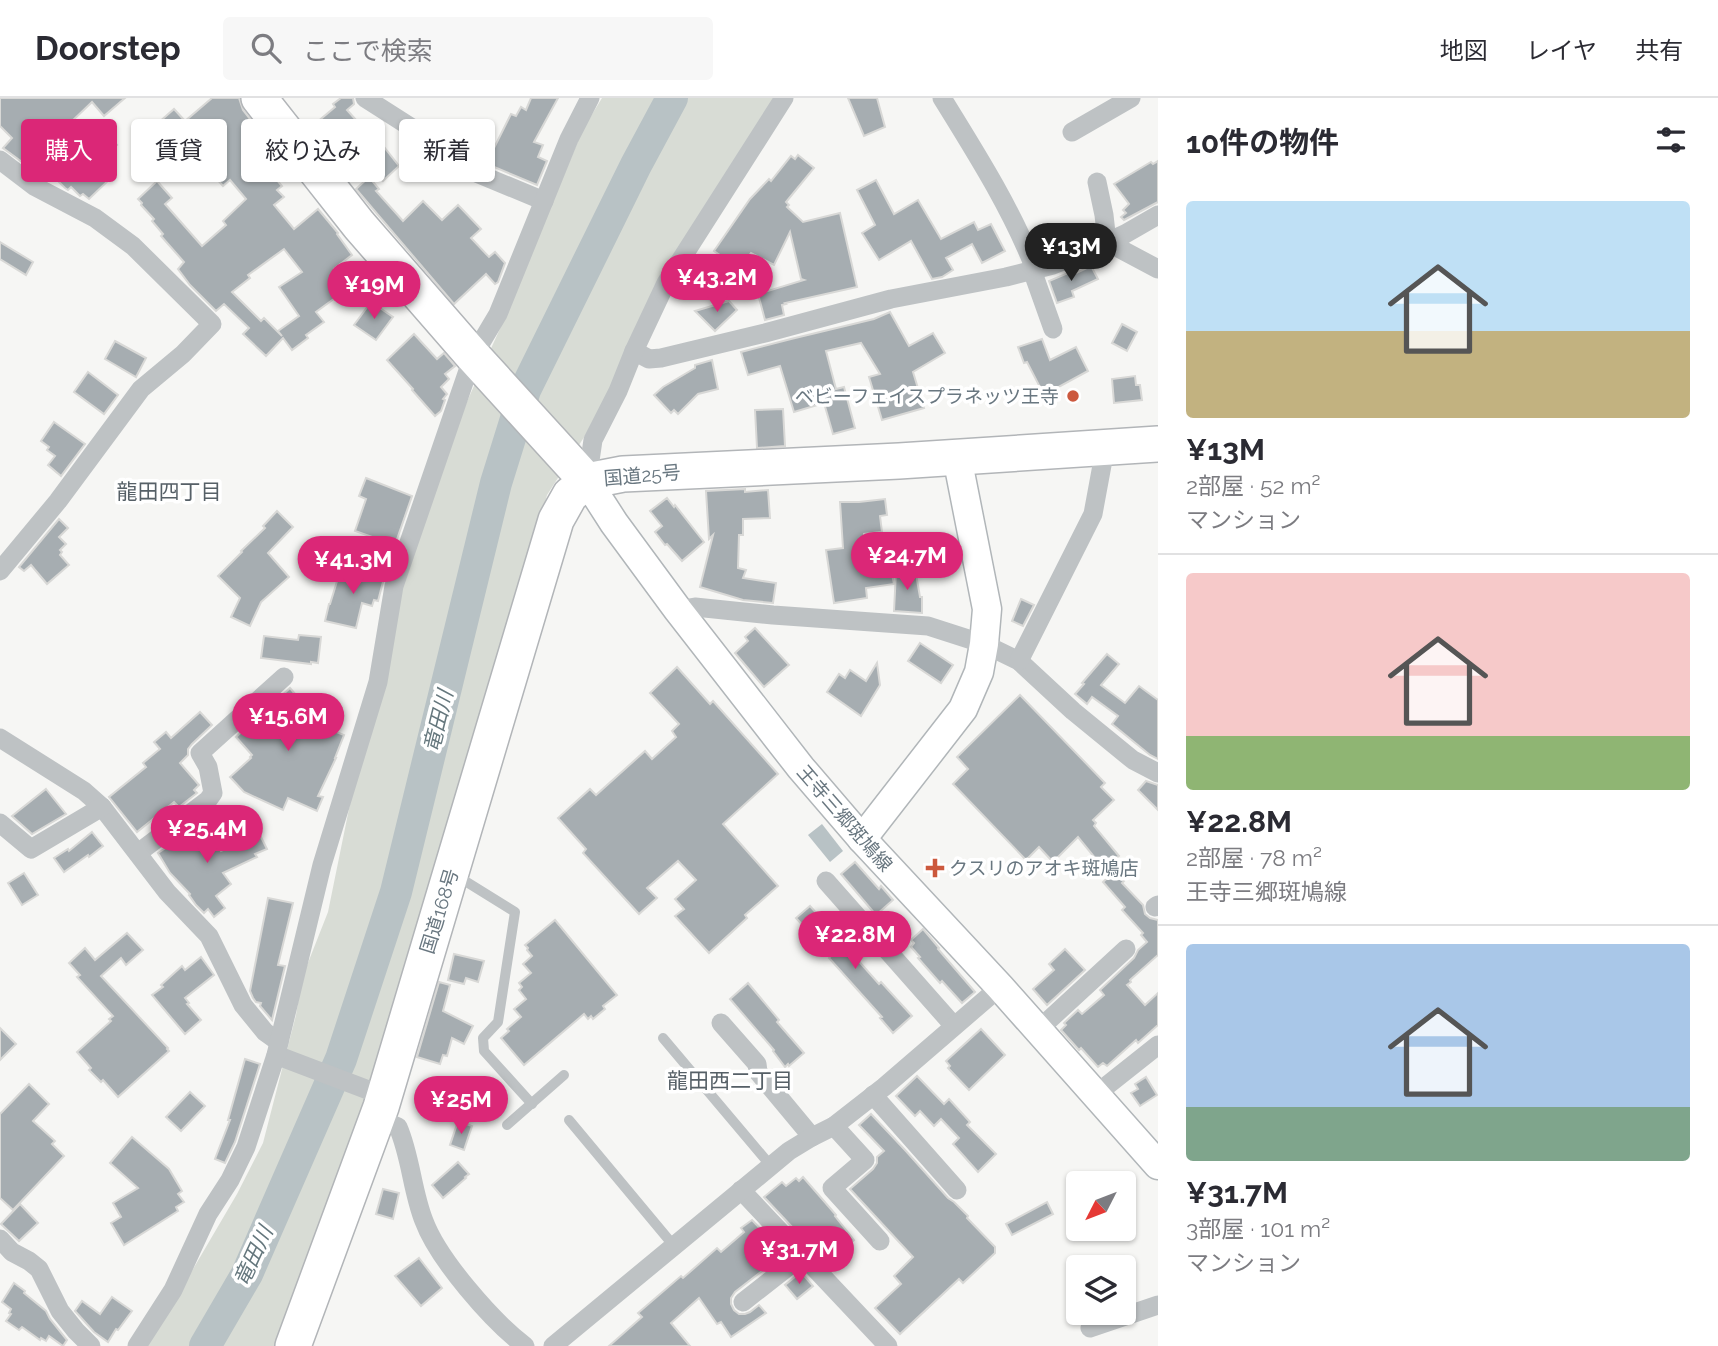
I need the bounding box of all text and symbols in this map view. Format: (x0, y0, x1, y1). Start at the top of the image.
search box (223, 17, 713, 80)
text: Doorstep (35, 29, 181, 68)
icon: search (247, 29, 285, 67)
text: ここで検索 (303, 36, 433, 66)
text: 地図 (1440, 36, 1488, 65)
text: レイヤ (1526, 36, 1597, 65)
text: 共有 (1635, 36, 1683, 65)
chip: 購入 (21, 119, 117, 182)
chip: 賃貸 (131, 119, 227, 182)
chip: 絞り込み (241, 119, 385, 182)
chip: 新着 (399, 119, 495, 182)
icon: filters (1652, 121, 1690, 159)
text: 10件の物件 (1186, 125, 1339, 160)
pin: ¥13M (1030, 223, 1112, 283)
text: ¥13M (1041, 232, 1101, 259)
icon: home (1375, 246, 1501, 372)
pin: ¥43.2M (660, 254, 774, 314)
pin: ¥19M (333, 262, 415, 321)
text: ¥43.2M (677, 263, 757, 290)
text: ¥19M (343, 270, 405, 297)
place label: ベビーフェイスプラネッツ王寺 (795, 385, 1059, 407)
marker: ベビーフェイスプラネッツ王寺 (1065, 388, 1081, 404)
text: ¥13M (1186, 432, 1265, 467)
street label: 国道25号 (603, 461, 681, 489)
text: 2部屋 · 52 m² (1186, 472, 1321, 499)
district label: 龍田四丁目 (117, 479, 222, 504)
text: マンション (1186, 506, 1301, 533)
pin: ¥24.7M (850, 532, 964, 592)
pin: ¥41.3M (296, 536, 410, 596)
text: ¥24.7M (867, 541, 947, 568)
text: ¥41.3M (314, 545, 392, 572)
icon: home (1375, 618, 1501, 744)
water label: 竜田川 (418, 685, 458, 755)
pin: ¥15.6M (231, 694, 345, 753)
text: ¥15.6M (248, 702, 328, 729)
street label: 王寺三郷斑鳩線 (793, 761, 897, 875)
text: ¥22.8M (1186, 804, 1292, 839)
pin: ¥25.4M (150, 806, 264, 865)
text: ¥25.4M (167, 814, 247, 841)
text: 2部屋 · 78 m² (1186, 844, 1322, 871)
place label: クスリのアオキ斑鳩店 (949, 857, 1138, 879)
marker: クスリのアオキ斑鳩店 (927, 860, 943, 876)
street label: 国道168号 (416, 866, 462, 956)
text: 王寺三郷斑鳩線 (1186, 878, 1347, 905)
pin: ¥22.8M (798, 912, 912, 971)
text: ¥22.8M (814, 920, 896, 947)
icon: home (1375, 989, 1501, 1115)
district label: 龍田西二丁目 (667, 1068, 793, 1093)
pin: ¥25M (420, 1076, 502, 1136)
text: ¥25M (430, 1085, 492, 1112)
north arrow (1066, 1171, 1136, 1241)
map controls (1066, 1171, 1136, 1325)
text: ¥31.7M (1186, 1175, 1288, 1210)
text: 3部屋 · 101 m² (1186, 1215, 1330, 1242)
water label: 竜田川 (228, 1220, 278, 1290)
pin: ¥31.7M (742, 1226, 856, 1286)
text: ¥31.7M (760, 1235, 838, 1262)
text: マンション (1186, 1249, 1301, 1276)
button: layers (1066, 1255, 1136, 1325)

